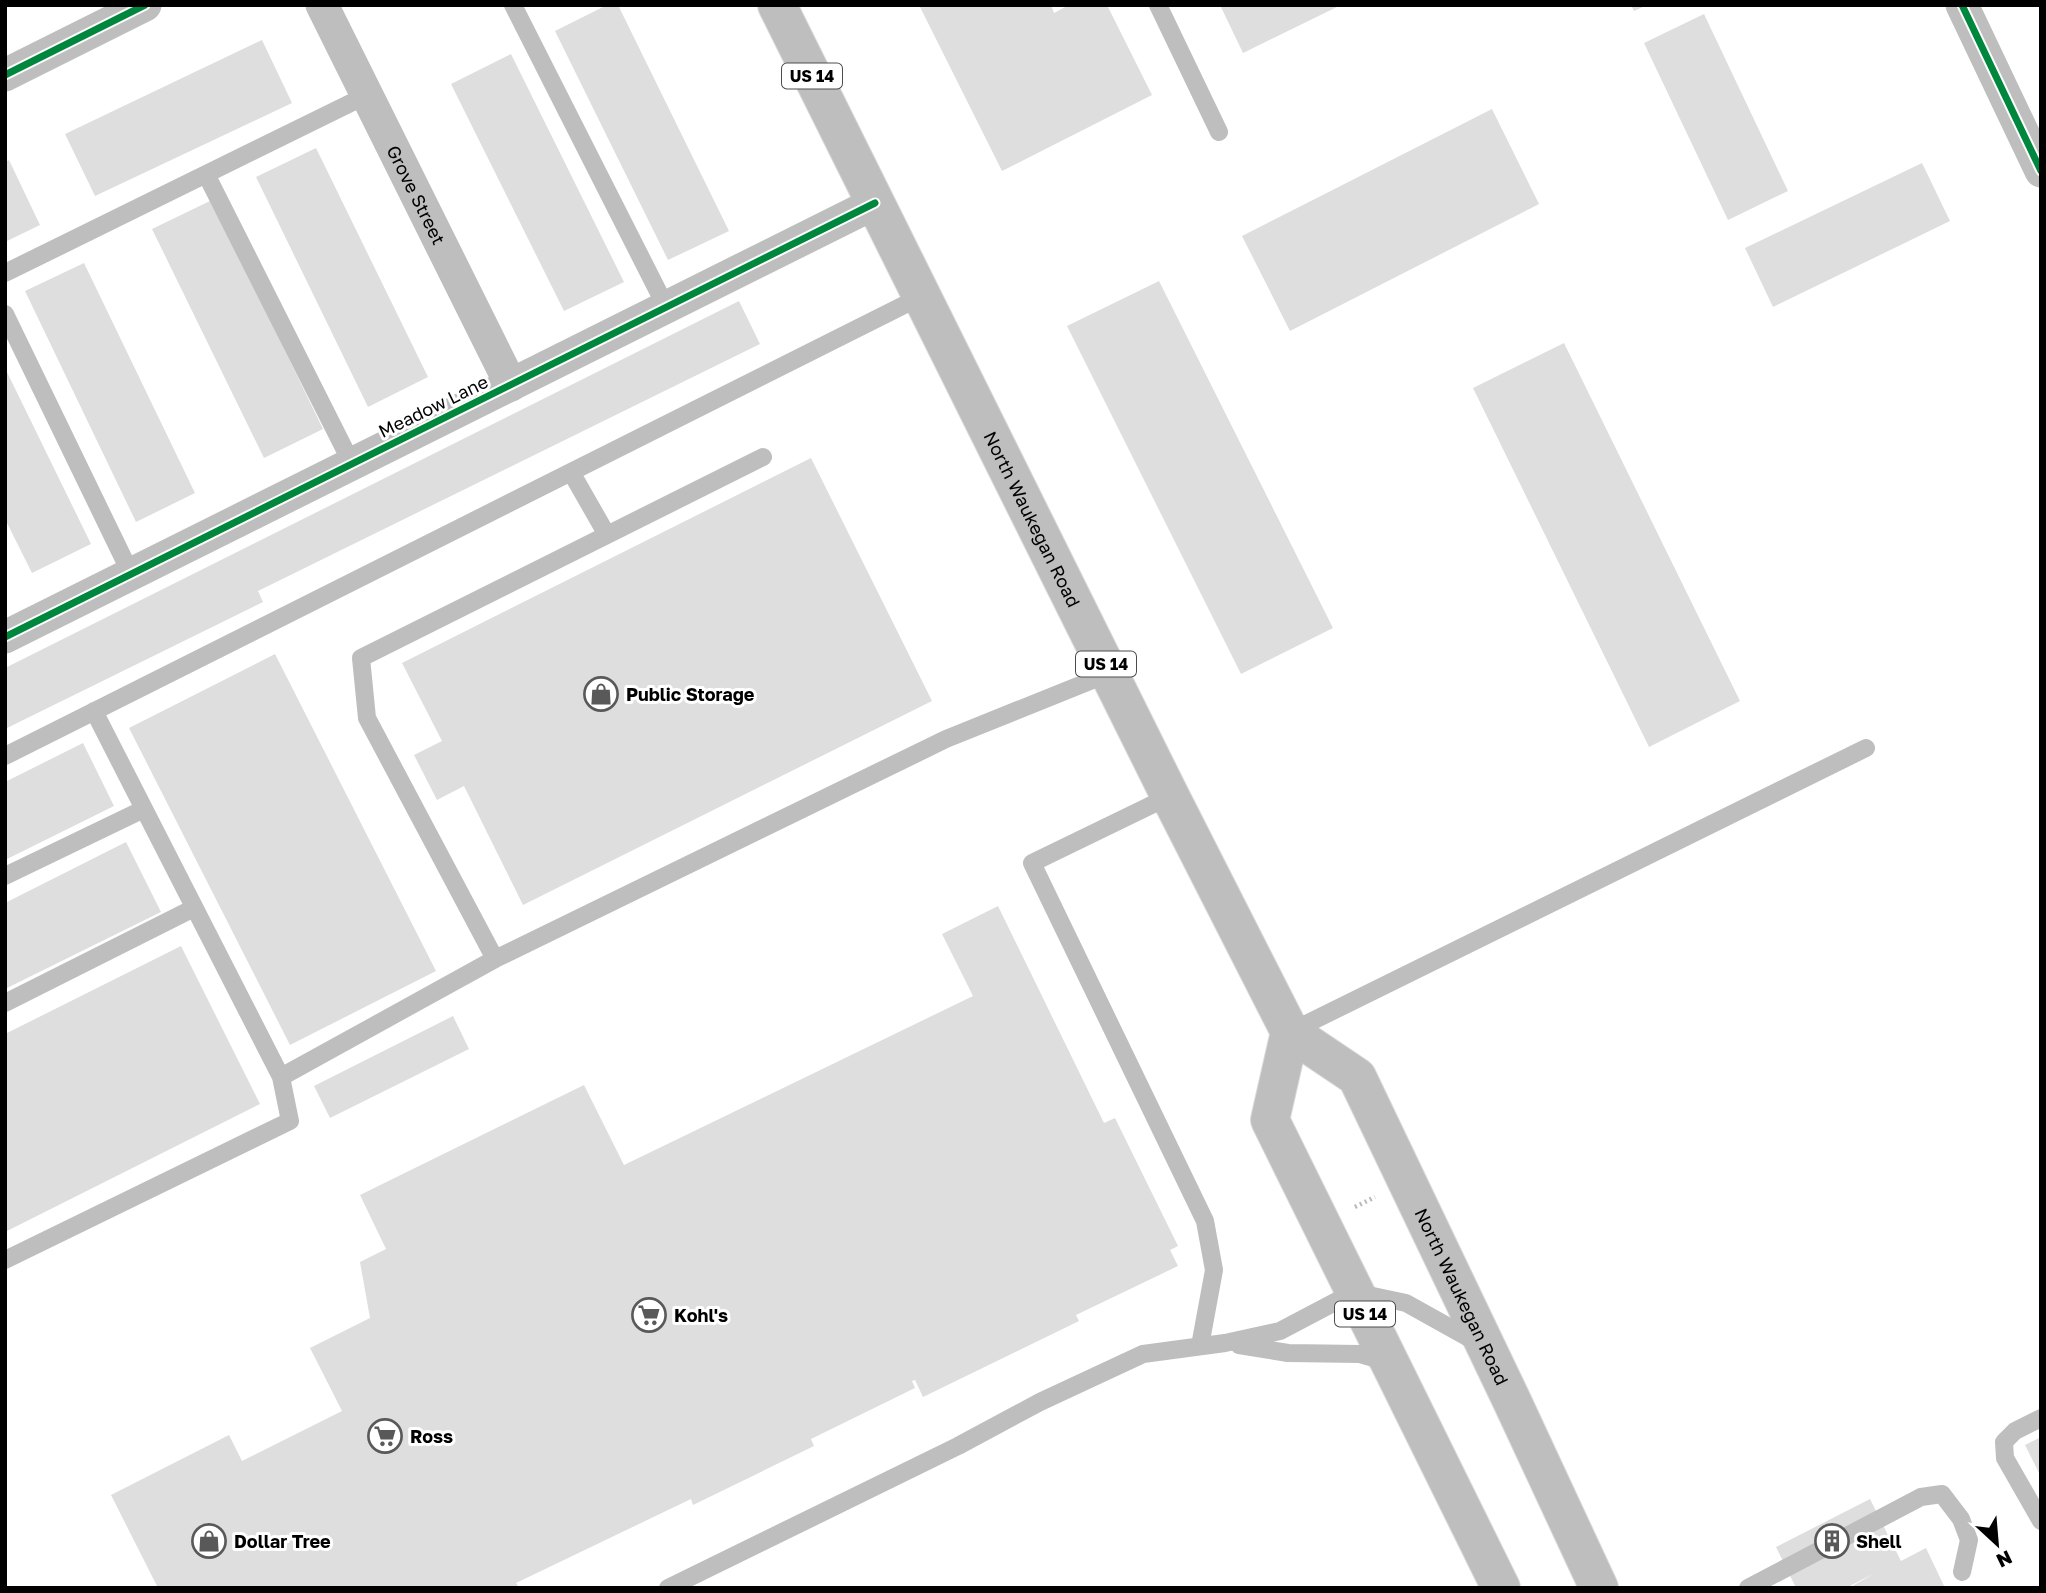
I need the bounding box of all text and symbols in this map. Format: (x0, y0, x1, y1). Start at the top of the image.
road number: US 14 (782, 64, 842, 88)
street label: Grove Street (383, 142, 450, 248)
street label: Meadow Lane (375, 370, 491, 442)
street label: North Waukegan Road (979, 428, 1085, 611)
road number: US 14 (1076, 652, 1136, 677)
shop icon: Public Storage (582, 675, 620, 713)
place label: Public Storage (626, 683, 755, 705)
street label: North Waukegan Road (1410, 1204, 1514, 1389)
supermarket icon: Kohl's (630, 1296, 668, 1334)
road number: US 14 (1335, 1302, 1395, 1326)
place label: Kohl's (674, 1304, 728, 1326)
supermarket icon: Ross (366, 1417, 404, 1455)
place label: Ross (410, 1425, 453, 1447)
north arrow (1962, 1509, 2032, 1579)
shop icon: Dollar Tree (190, 1522, 228, 1560)
building icon: Shell (1813, 1522, 1851, 1560)
place label: Dollar Tree (234, 1530, 331, 1552)
place label: Shell (1856, 1530, 1902, 1552)
text: N (1993, 1546, 2016, 1573)

